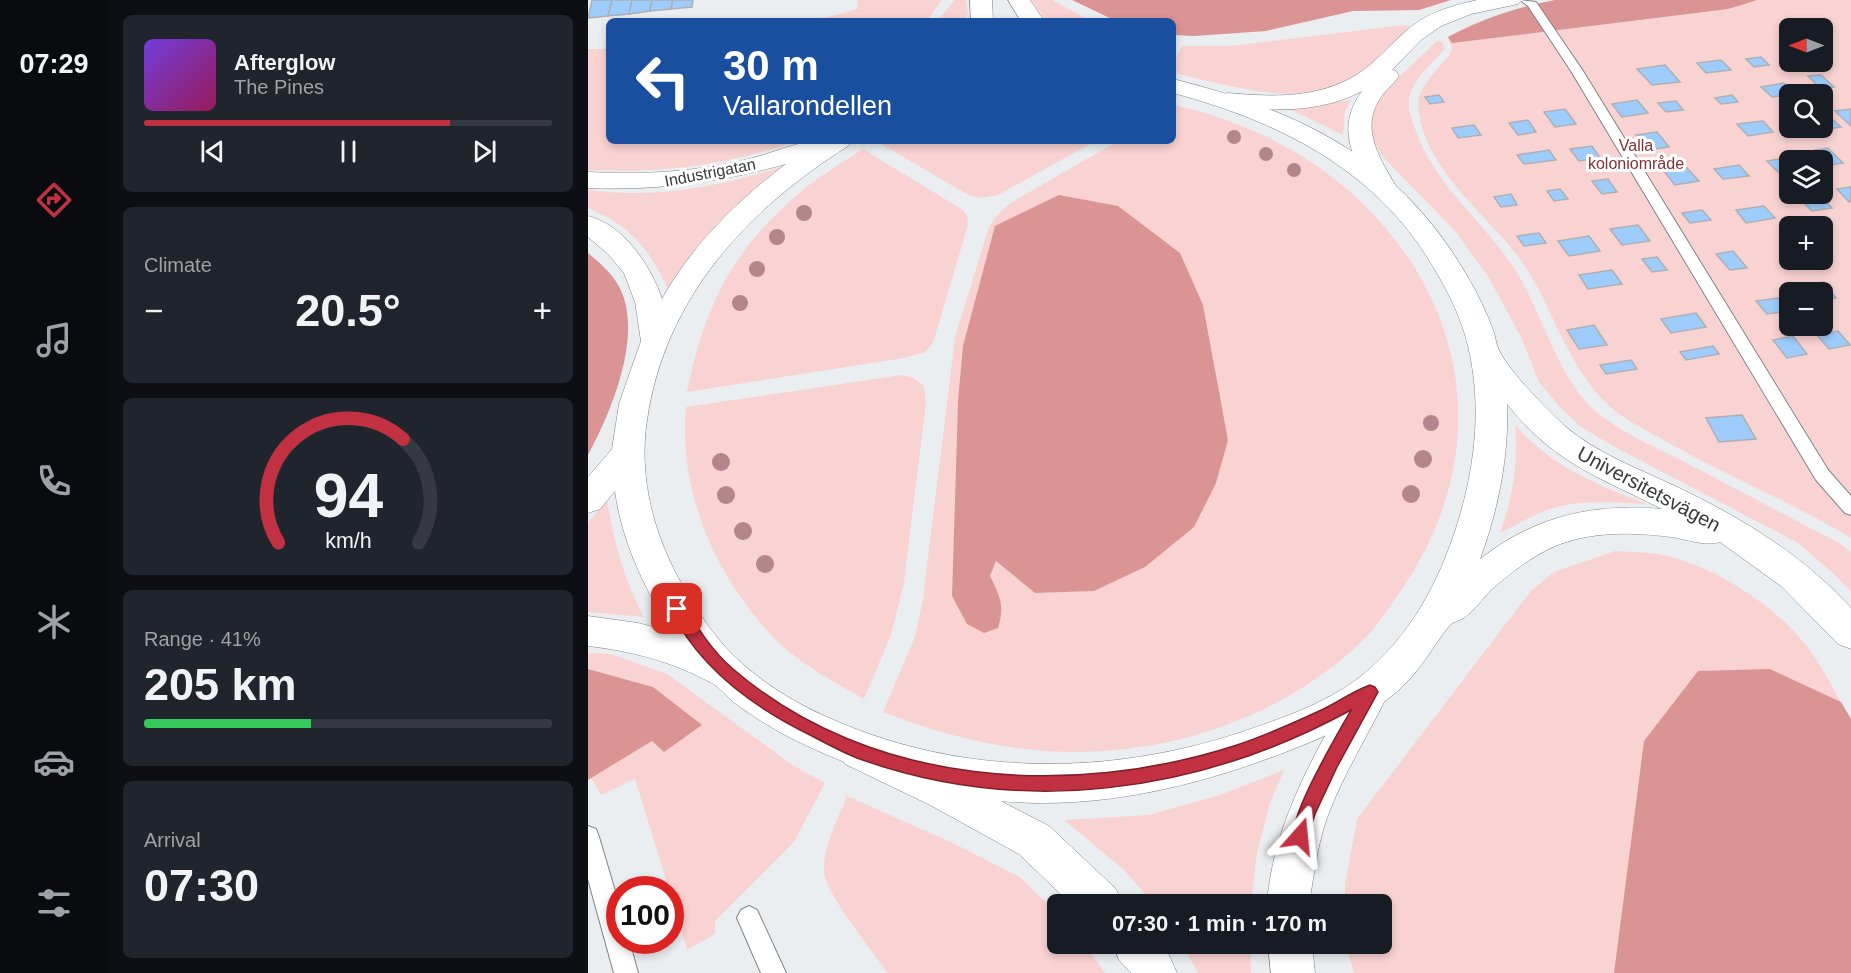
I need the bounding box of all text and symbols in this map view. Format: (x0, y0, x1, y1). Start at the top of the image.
north arrow (1779, 18, 1833, 72)
map controls (1779, 18, 1833, 336)
icon: left (624, 42, 702, 120)
text: 30 m (723, 42, 819, 89)
text: 07:29 (19, 49, 89, 79)
text: Afterglow (234, 50, 335, 75)
text: The Pines (234, 76, 324, 98)
button: search (1779, 84, 1833, 138)
text: Vallarondellen (723, 91, 892, 121)
icon: previous (196, 135, 229, 168)
icon: pause (332, 135, 365, 168)
icon: next (468, 135, 501, 168)
park label: Valla koloniområde (1588, 137, 1684, 172)
button: layers (1779, 150, 1833, 204)
street label: Industrigatan (663, 155, 757, 190)
icon: directions (33, 179, 75, 221)
button: + (1779, 216, 1833, 270)
text: Climate (144, 254, 212, 276)
button: − (1779, 282, 1833, 336)
text: 20.5° (295, 285, 401, 336)
text: − (144, 292, 163, 329)
text: + (533, 292, 552, 329)
icon: music (33, 319, 75, 361)
street label: Universitetsvägen (1574, 442, 1724, 536)
icon: phone (33, 460, 75, 502)
text: 94 (313, 462, 383, 531)
text: km/h (325, 530, 371, 554)
pin (651, 583, 702, 634)
icon: arrive (660, 592, 693, 625)
icon: climate (33, 601, 75, 643)
text: Range · 41% (144, 628, 261, 650)
text: 205 km (144, 659, 297, 710)
icon: car (33, 741, 75, 783)
position arrow (1268, 804, 1332, 868)
text: Arrival (144, 829, 201, 851)
text: 07:30 (144, 860, 259, 911)
speed limit sign: 100 (606, 876, 684, 954)
icon: filters (33, 882, 75, 924)
text: 07:30 · 1 min · 170 m (1112, 911, 1327, 936)

